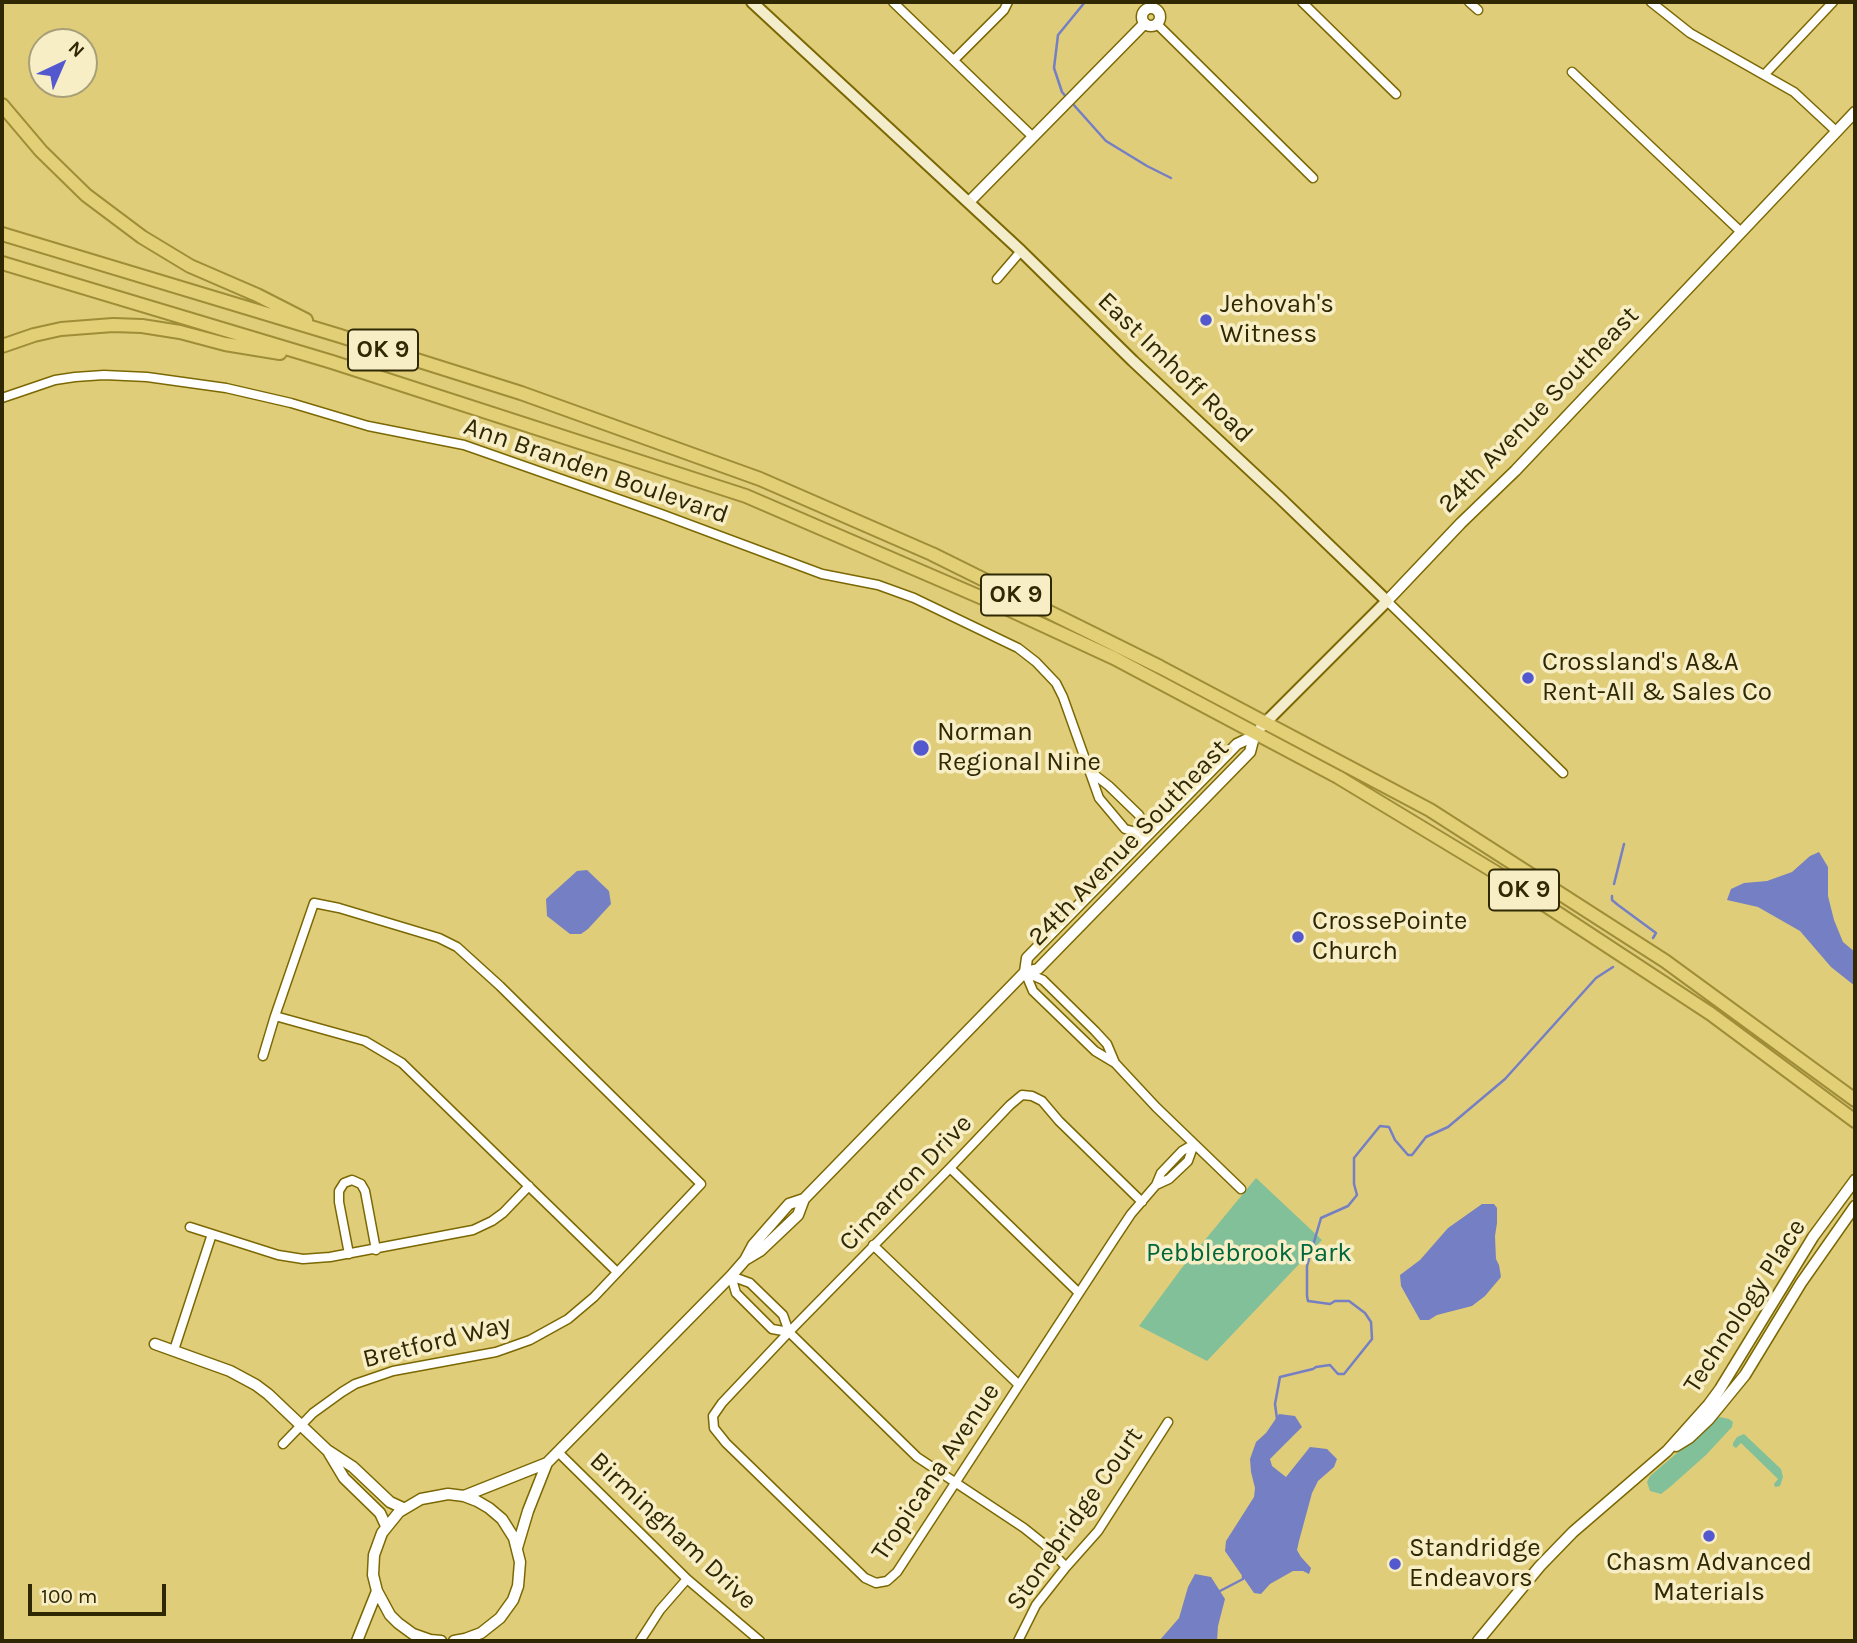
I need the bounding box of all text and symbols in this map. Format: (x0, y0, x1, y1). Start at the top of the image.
north arrow (28, 28, 98, 98)
text: N (64, 37, 89, 62)
street label: East Imhoff Road (1091, 286, 1259, 450)
place label: Jehovah's Witness (1220, 289, 1334, 350)
street label: 24th Avenue Southeast (1432, 300, 1646, 520)
marker: Jehovah's Witness (1198, 312, 1214, 328)
road number: OK 9 (348, 330, 418, 370)
street label: Ann Branden Boulevard (460, 411, 732, 531)
road number: OK 9 (981, 574, 1051, 616)
place label: Crossland's A&A Rent-All & Sales Co (1542, 647, 1772, 708)
marker: Crossland's A&A Rent-All & Sales Co (1520, 670, 1536, 686)
place label: Norman Regional Nine (937, 717, 1101, 778)
street label: 24th Avenue Southeast (1022, 733, 1236, 953)
marker: Norman Regional Nine (911, 738, 931, 758)
road number: OK 9 (1489, 870, 1559, 910)
place label: CrossePointe Church (1312, 906, 1467, 968)
marker: CrossePointe Church (1290, 929, 1306, 945)
street label: Cimarron Drive (833, 1108, 979, 1258)
street label: Technology Place (1677, 1213, 1813, 1399)
park label: Pebblebrook Park (1146, 1238, 1352, 1270)
street label: Bretford Way (360, 1309, 514, 1375)
street label: Tropicana Avenue (865, 1377, 1007, 1567)
street label: Stonebridge Court (1000, 1422, 1150, 1616)
street label: Birmingham Drive (583, 1446, 763, 1616)
marker: Chasm Advanced Materials (1701, 1528, 1717, 1544)
place label: Standridge Endeavors (1409, 1533, 1540, 1594)
place label: Chasm Advanced Materials (1606, 1547, 1812, 1608)
marker: Standridge Endeavors (1387, 1556, 1403, 1572)
scale bar (32, 1570, 170, 1614)
text: 100 m (41, 1584, 98, 1608)

